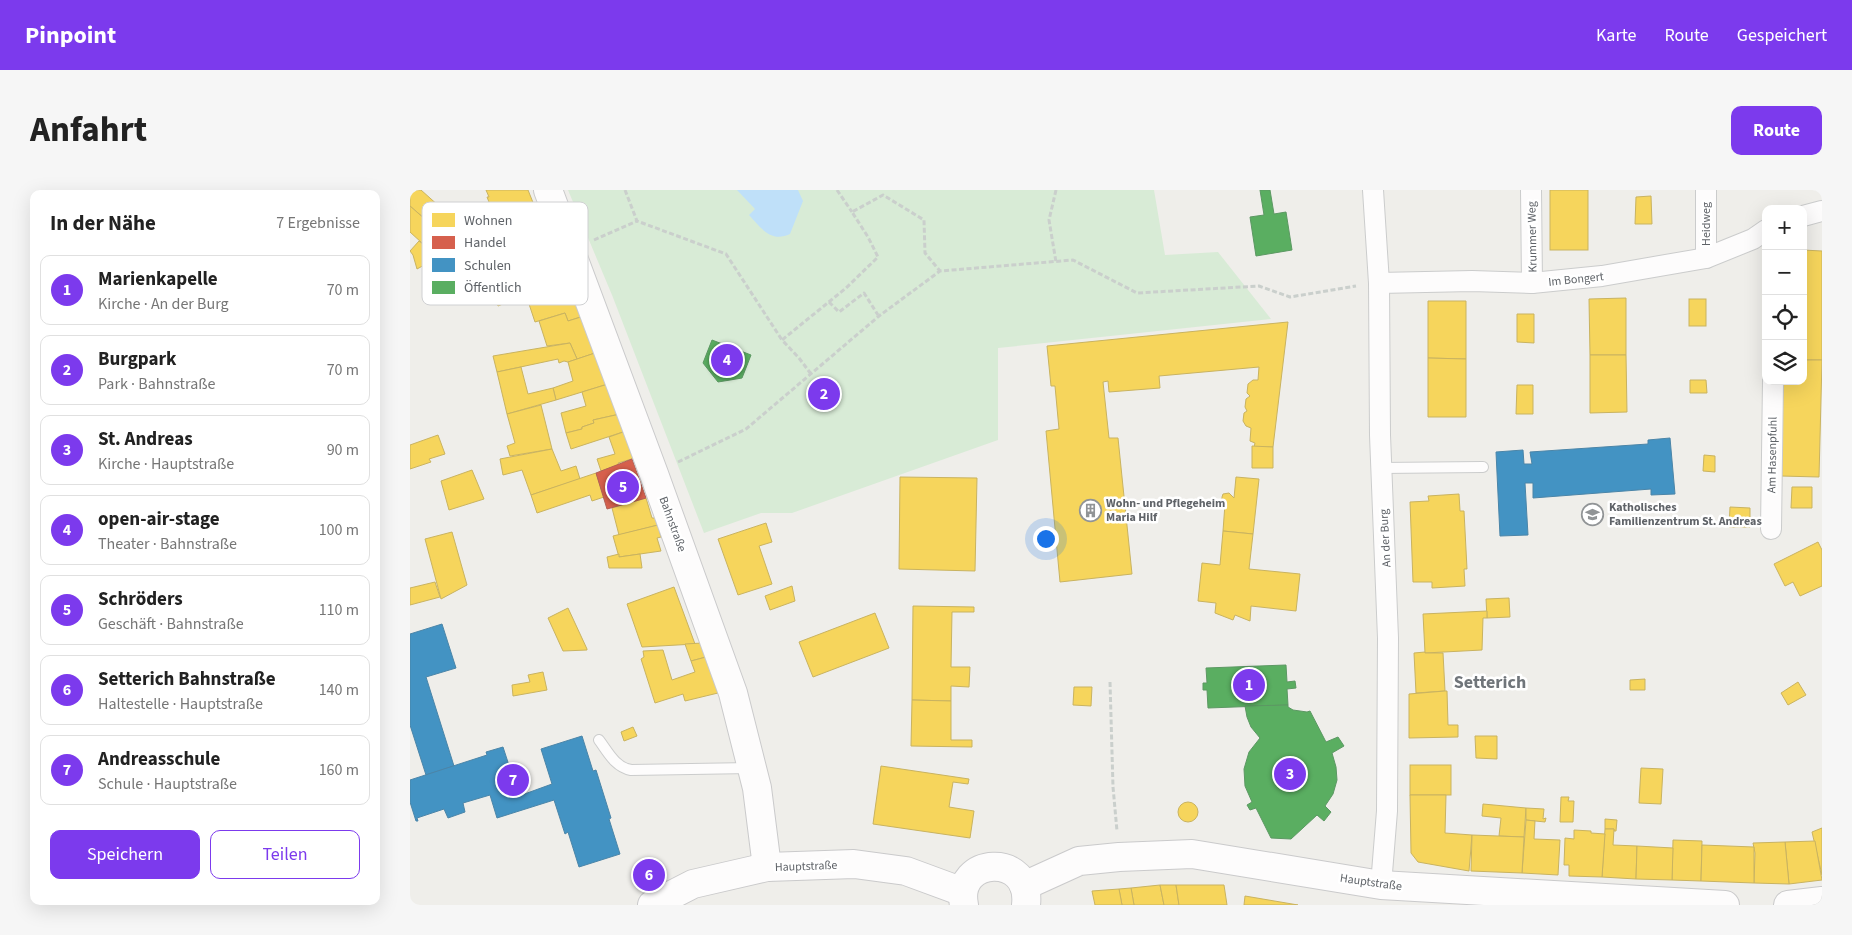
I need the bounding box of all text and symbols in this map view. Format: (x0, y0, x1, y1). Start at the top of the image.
text: Pinpoint (25, 18, 116, 53)
text: Karte (1596, 23, 1636, 48)
text: Route (1664, 23, 1709, 48)
text: Gespeichert (1737, 23, 1827, 48)
text: Anfahrt (30, 105, 147, 155)
button: Route (1731, 106, 1822, 155)
street label: Krummer Weg (1523, 201, 1542, 273)
legend (422, 202, 588, 305)
street label: Heidweg (1698, 202, 1715, 246)
map controls (1762, 205, 1807, 385)
button: + (1762, 205, 1807, 250)
text: In der Nähe (50, 208, 156, 238)
text: Wohnen (464, 211, 512, 231)
text: 7 Ergebnisse (276, 212, 360, 234)
text: Handel (464, 233, 507, 253)
button: − (1762, 250, 1807, 295)
text: Schulen (464, 256, 511, 276)
text: Marienkapelle (98, 266, 218, 293)
street label: Im Bongert (1547, 268, 1605, 291)
text: Öffentlich (464, 278, 522, 298)
text: 1 (63, 279, 71, 301)
text: 70 m (327, 279, 359, 301)
text: Kirche · An der Burg (98, 293, 229, 315)
button: locate (1762, 295, 1807, 340)
button: layers (1762, 340, 1807, 385)
pin: 4 (711, 341, 743, 379)
text: Burgpark (98, 346, 176, 373)
text: 2 (63, 359, 71, 381)
text: 70 m (327, 359, 359, 381)
text: Park · Bahnstraße (98, 373, 215, 395)
pin: 2 (808, 375, 840, 413)
street label: Am Hasenpfuhl (1763, 417, 1782, 493)
text: St. Andreas (98, 426, 193, 453)
text: 3 (63, 439, 71, 461)
text: 90 m (327, 439, 359, 461)
text: Kirche · Hauptstraße (98, 453, 234, 475)
pin: 5 (607, 468, 639, 506)
street label: Bahnstraße (655, 494, 690, 554)
place label: Wohn- und Pflegeheim Maria Hilf (1106, 495, 1225, 526)
building icon: Wohn- und Pflegeheim Maria Hilf (1078, 498, 1102, 522)
place label: Katholisches Familienzentrum St. Andreas (1609, 499, 1762, 530)
school or university icon: Katholisches Familienzentrum St. Andreas (1581, 502, 1605, 526)
text: open-air-stage (98, 506, 220, 533)
street label: An der Burg (1375, 508, 1396, 568)
text: 4 (63, 519, 71, 541)
text: 100 m (319, 519, 359, 541)
your location (1033, 526, 1059, 552)
text: Theater · Bahnstraße (98, 533, 237, 555)
text: Schröders (98, 586, 183, 613)
text: 5 (63, 599, 71, 621)
text: 110 m (319, 599, 359, 621)
text: Geschäft · Bahnstraße (98, 613, 244, 635)
text: Setterich Bahnstraße (98, 666, 276, 693)
pin: 1 (1233, 666, 1265, 704)
district label: Setterich (1454, 670, 1526, 695)
text: 6 (63, 679, 71, 701)
text: 140 m (319, 679, 359, 701)
text: Haltestelle · Hauptstraße (98, 693, 263, 715)
text: Andreasschule (98, 746, 220, 773)
pin: 3 (1274, 755, 1306, 793)
text: 7 (63, 759, 71, 781)
text: 160 m (319, 759, 359, 781)
pin: 7 (497, 761, 529, 799)
text: Schule · Hauptstraße (98, 773, 237, 795)
button: Speichern (50, 830, 200, 879)
button: Teilen (210, 830, 360, 879)
pin: 6 (633, 856, 665, 894)
street label: Hauptstraße (775, 857, 838, 876)
street label: Hauptstraße (1339, 870, 1403, 895)

